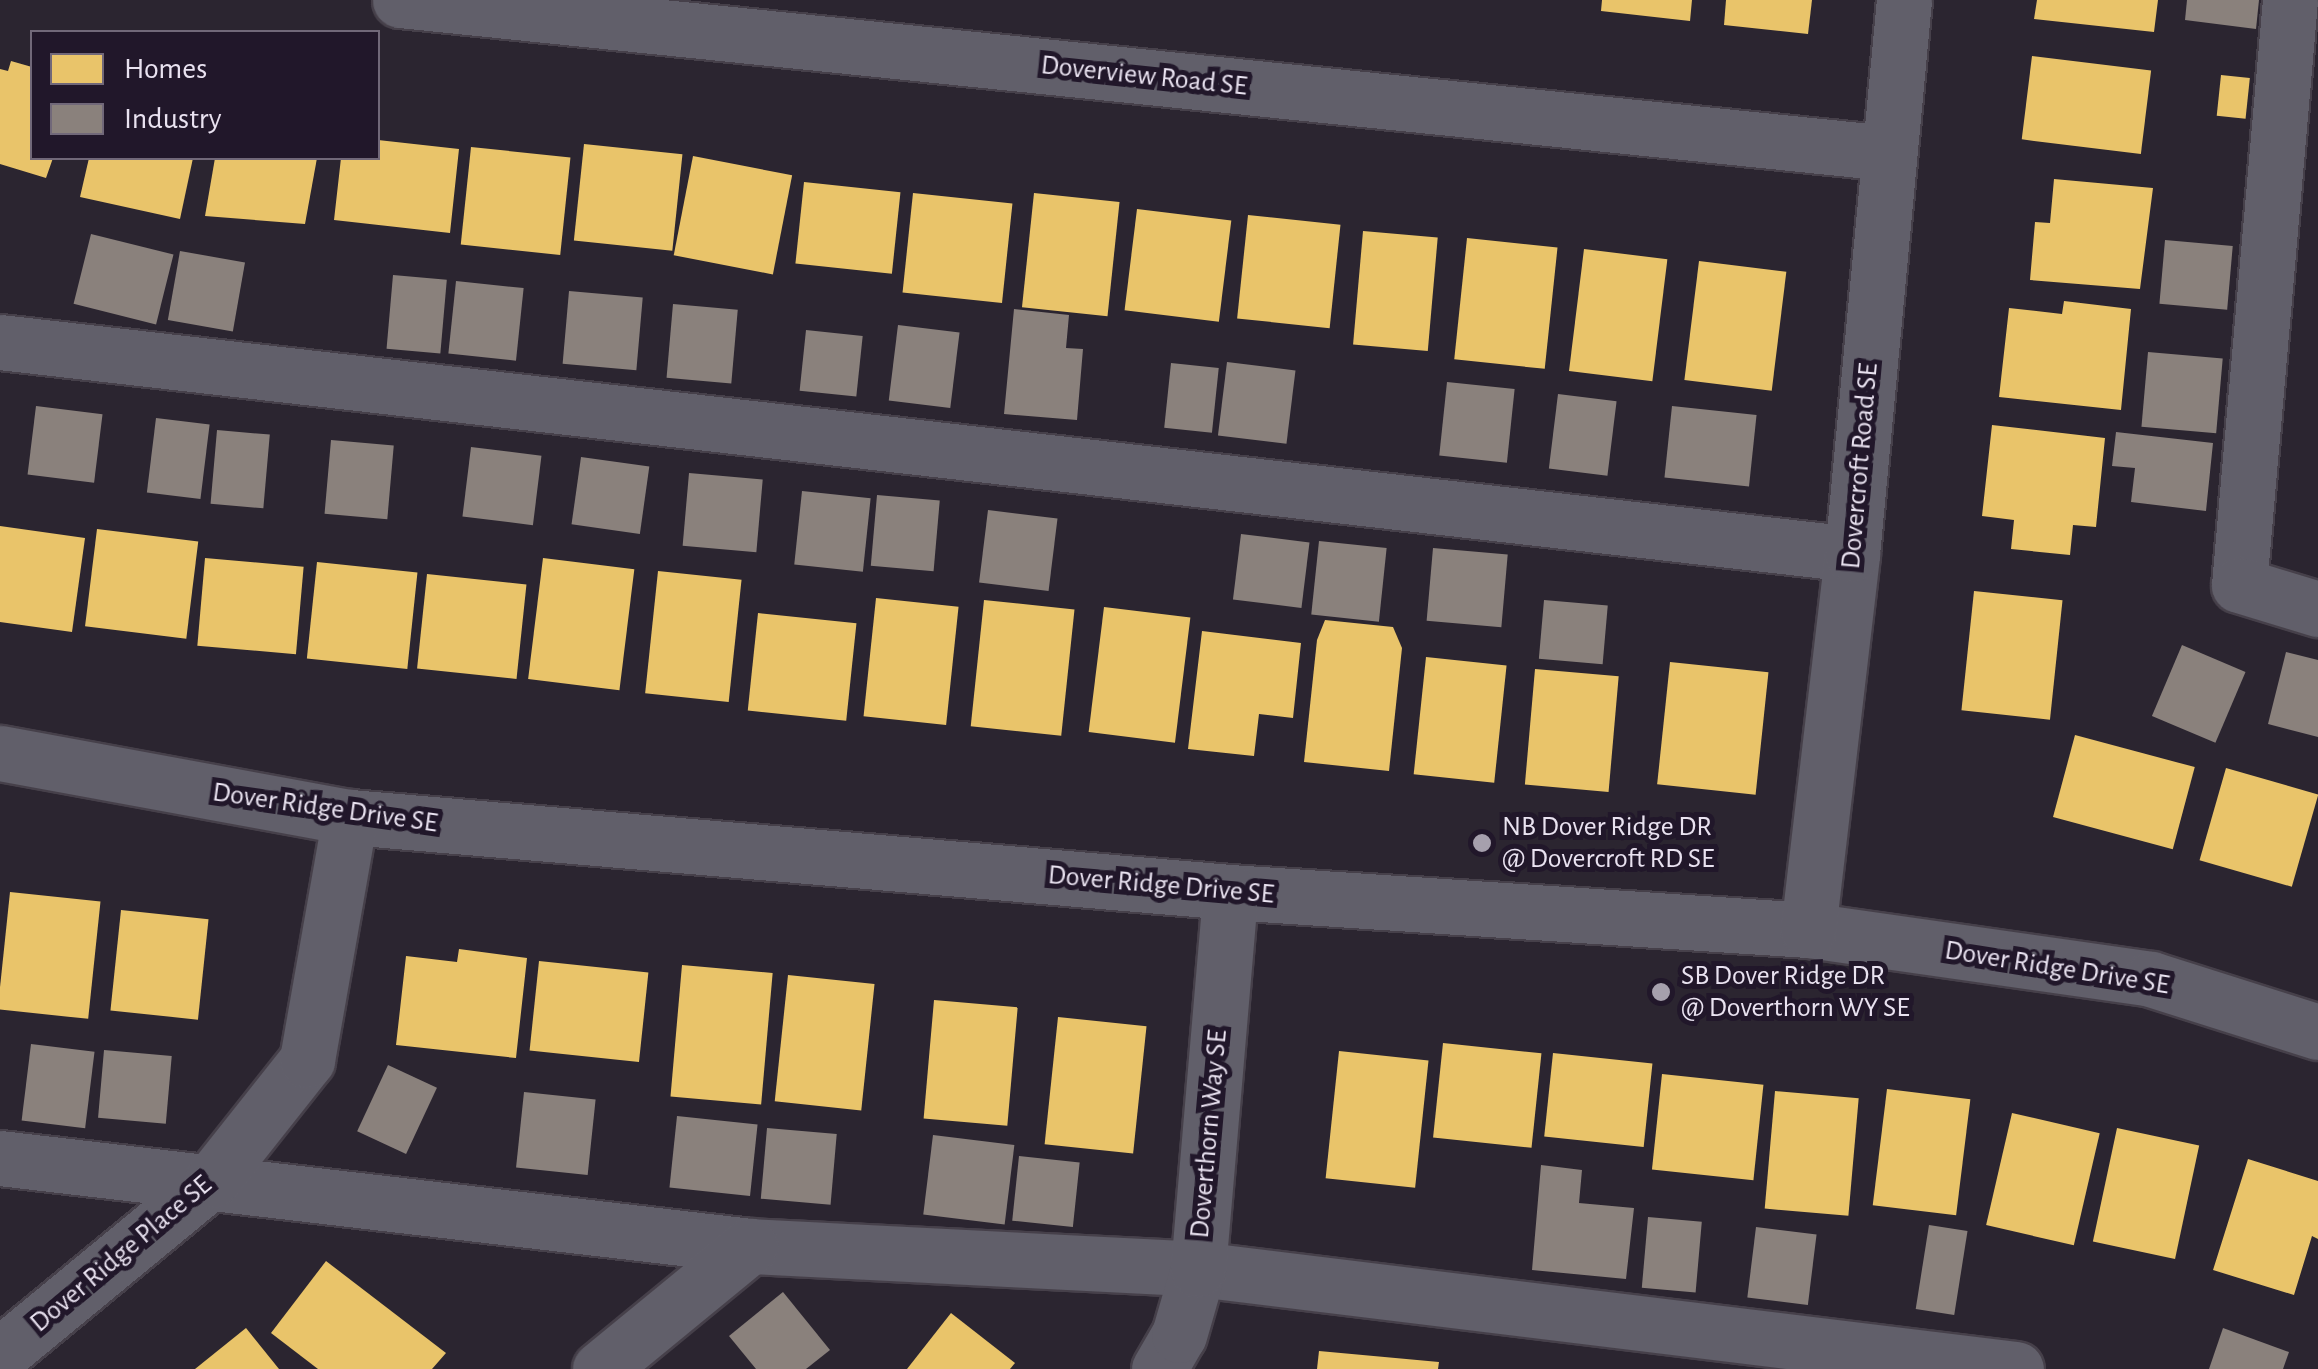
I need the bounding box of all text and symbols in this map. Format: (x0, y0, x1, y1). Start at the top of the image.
legend (30, 30, 380, 160)
street label: Doverview Road SE (1039, 48, 1249, 104)
text: Homes (124, 54, 207, 84)
text: Industry (124, 104, 222, 134)
street label: Dovercroft Road SE (1834, 362, 1886, 570)
street label: Dover Ridge Drive SE (210, 776, 440, 840)
place label: NB Dover Ridge DR @ Dovercroft RD SE (1502, 810, 1714, 876)
marker: NB Dover Ridge DR @ Dovercroft RD SE (1471, 832, 1493, 854)
street label: Dover Ridge Drive SE (1046, 858, 1276, 912)
street label: Dover Ridge Drive SE (1942, 934, 2172, 1002)
place label: SB Dover Ridge DR @ Doverthorn WY SE (1681, 959, 1910, 1025)
marker: SB Dover Ridge DR @ Doverthorn WY SE (1650, 981, 1672, 1003)
street label: Doverthorn Way SE (1183, 1028, 1235, 1240)
street label: Dover Ridge Place SE (23, 1168, 219, 1340)

